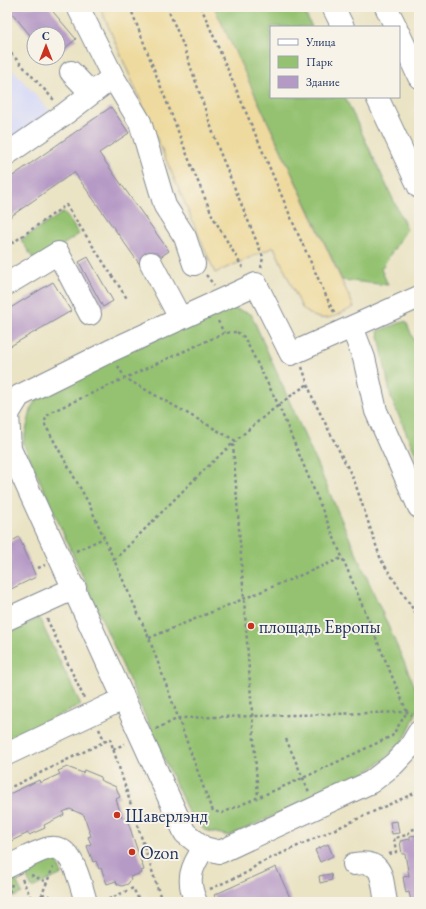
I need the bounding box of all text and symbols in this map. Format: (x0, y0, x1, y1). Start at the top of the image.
north arrow (26, 26, 66, 66)
legend (270, 26, 400, 98)
text: С (42, 29, 50, 43)
text: Улица (305, 34, 336, 50)
text: Парк (306, 54, 333, 70)
text: Здание (306, 74, 340, 90)
place label: площадь Европы (259, 615, 380, 638)
marker: площадь Европы (246, 621, 256, 631)
place label: Шаверлэнд (125, 804, 208, 827)
marker: Шаверлэнд (112, 810, 122, 820)
place label: Ozon (140, 841, 179, 864)
marker: Ozon (127, 847, 137, 857)

